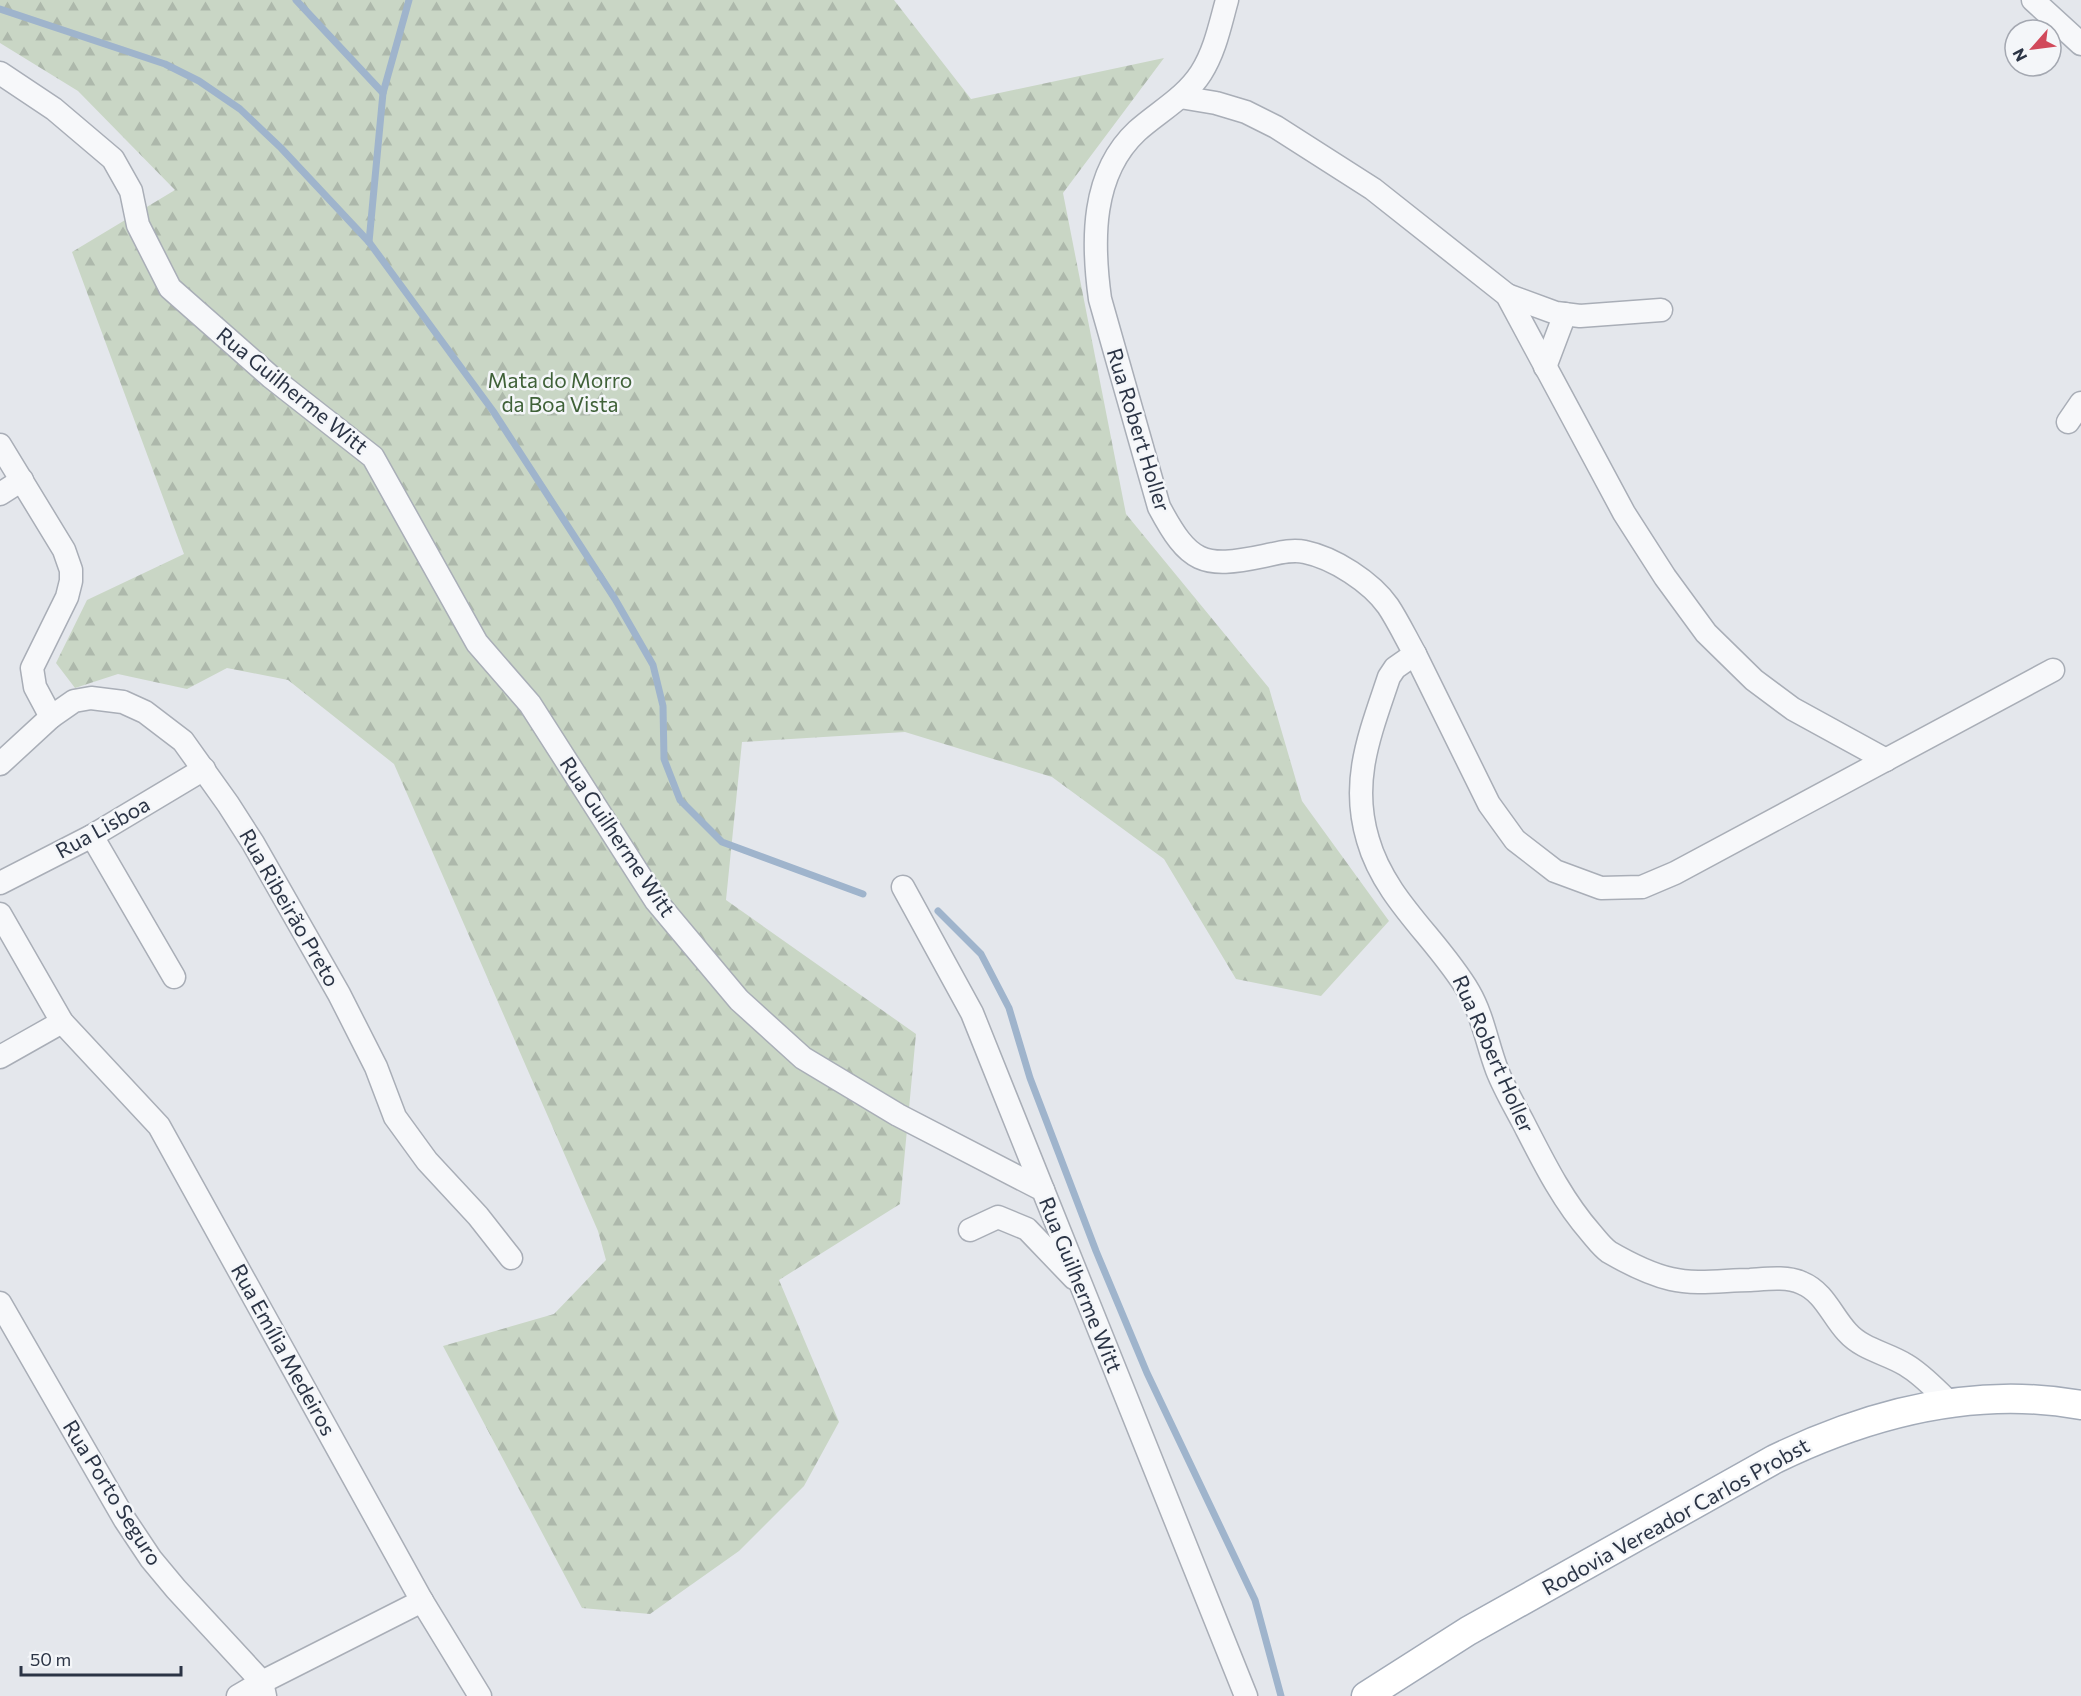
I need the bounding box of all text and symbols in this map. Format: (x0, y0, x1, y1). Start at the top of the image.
north arrow (2003, 18, 2063, 78)
text: N (2008, 46, 2031, 65)
street label: Rua Guilherme Witt (212, 321, 374, 459)
street label: Rua Robert Holler (1103, 345, 1176, 514)
park label: Mata do Morro da Boa Vista (488, 367, 632, 416)
street label: Rua Guilherme Witt (555, 751, 681, 921)
street label: Rua Lisboa (51, 791, 154, 863)
street label: Rua Ribeirão Preto (235, 824, 346, 991)
street label: Rua Robert Holler (1448, 971, 1540, 1136)
street label: Rua Guilherme Witt (1035, 1193, 1128, 1376)
street label: Rua Emília Medeiros (227, 1259, 342, 1439)
street label: Rua Porto Seguro (59, 1415, 168, 1569)
street label: Rodovia Vereador Carlos Probst (1537, 1432, 1813, 1600)
scale bar (21, 1639, 182, 1677)
text: 50 m (30, 1648, 71, 1670)

